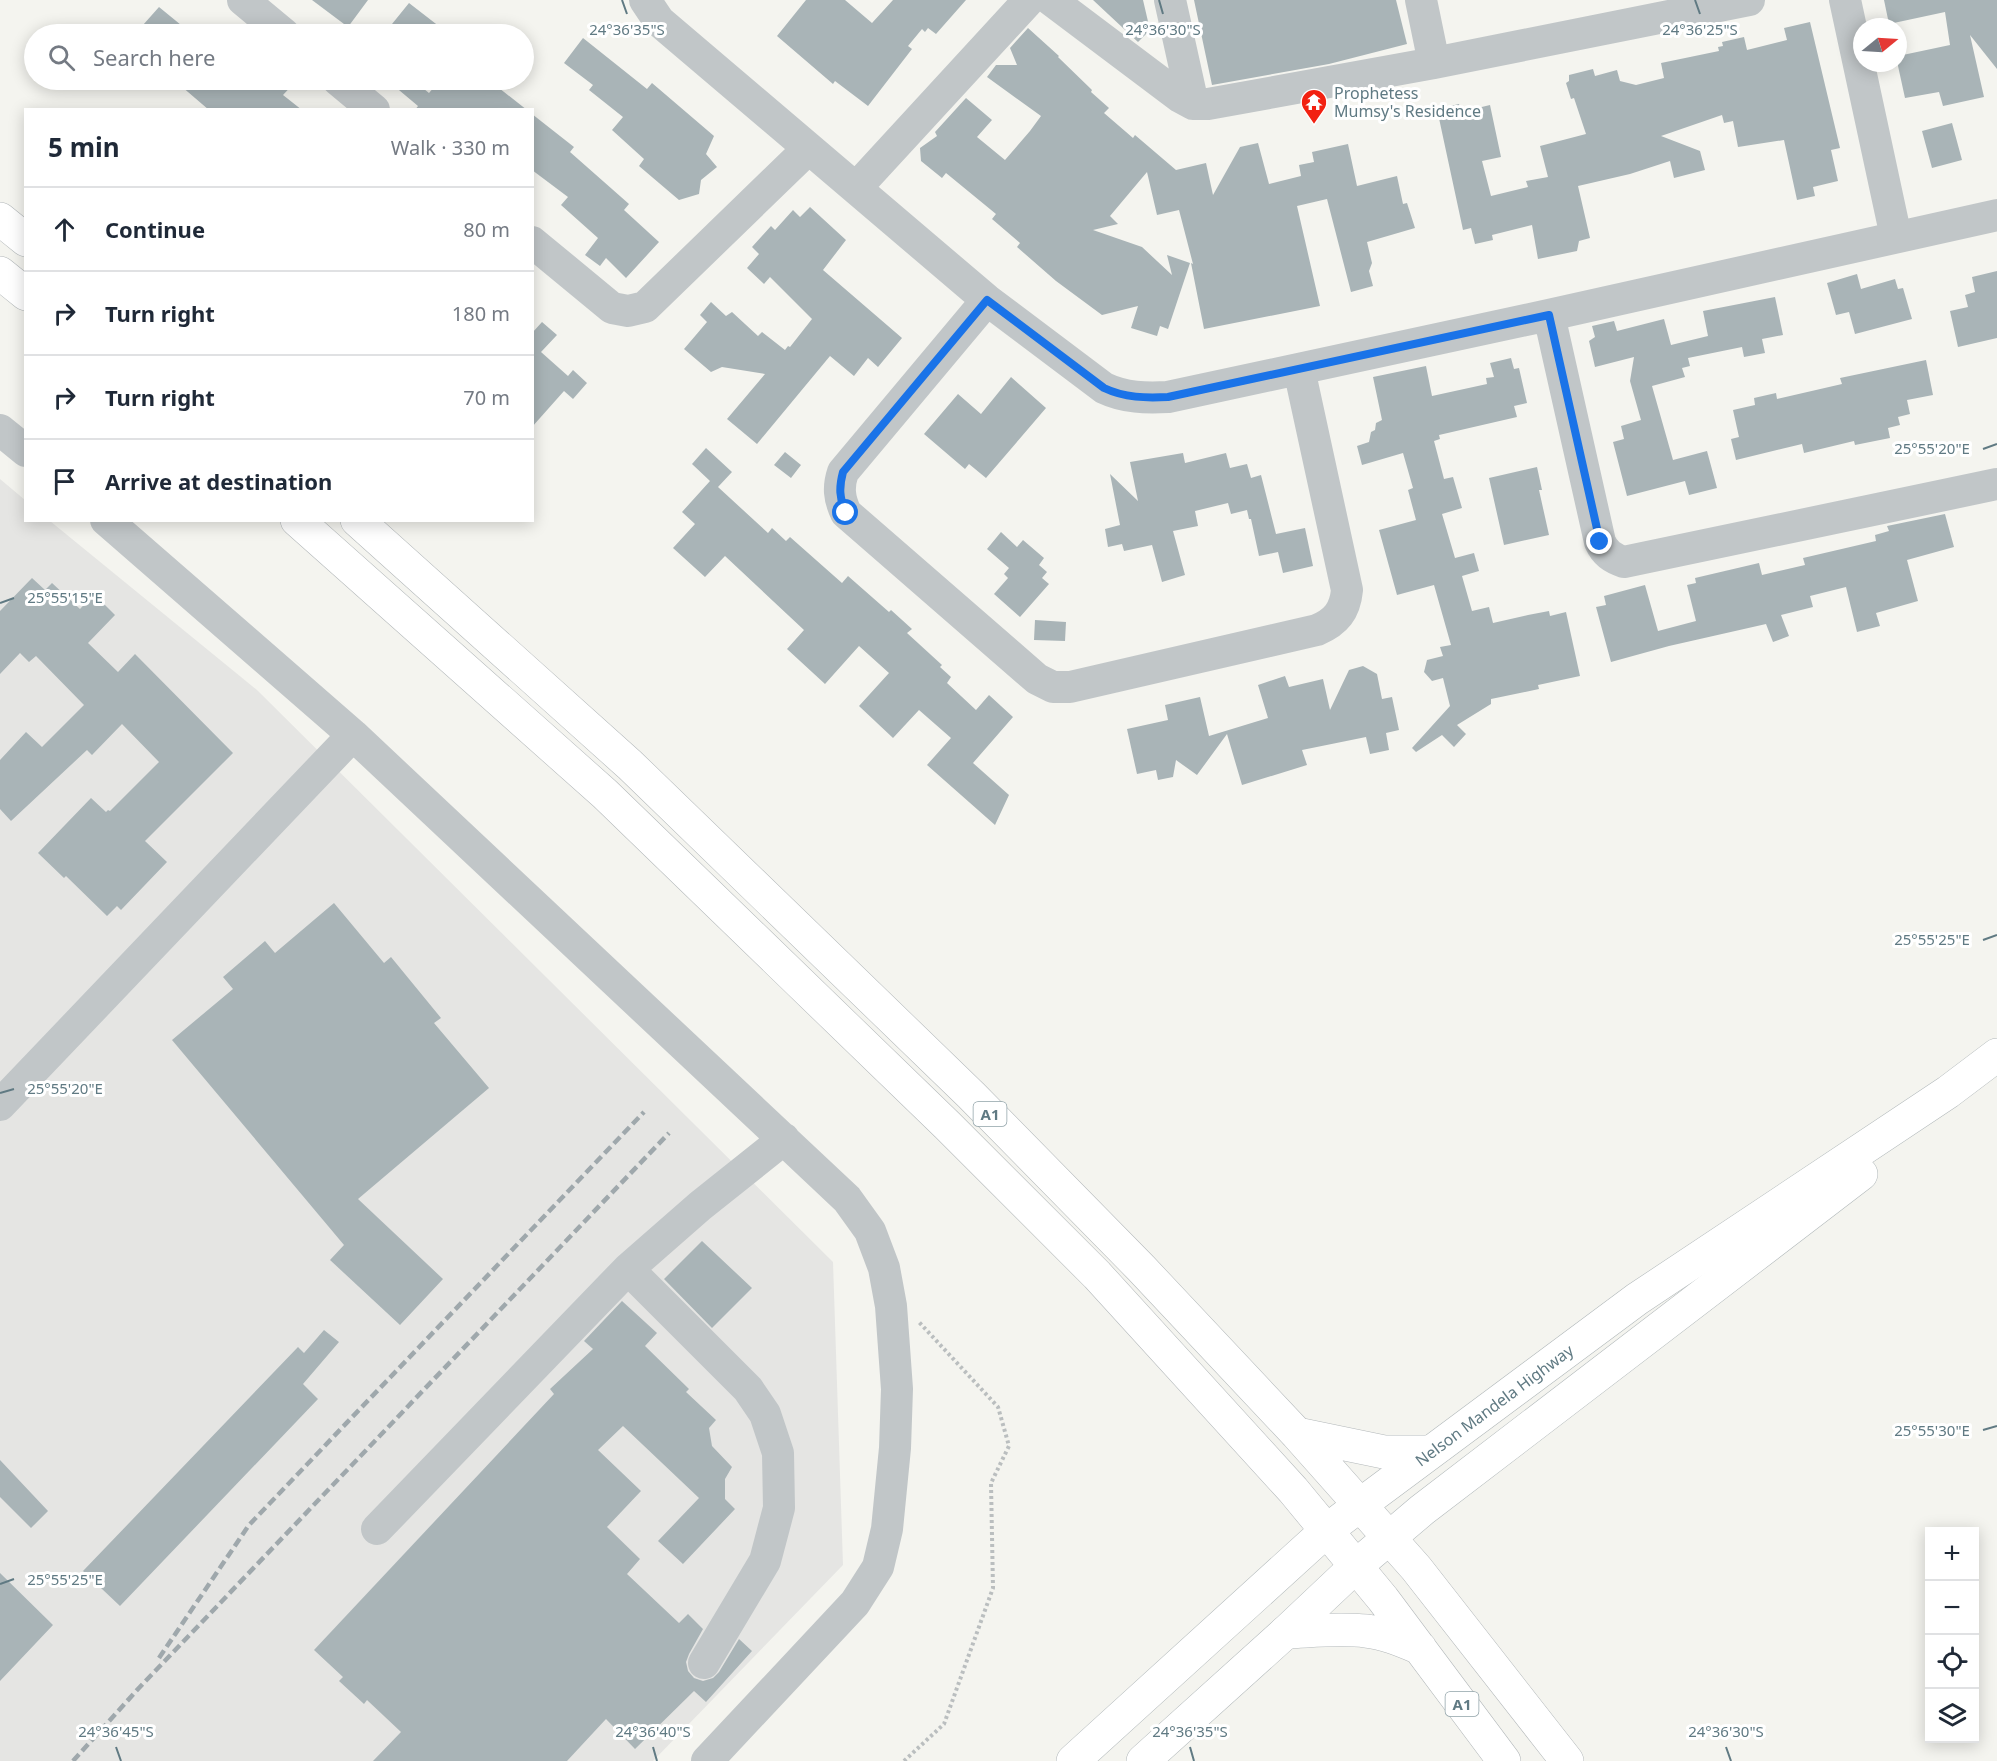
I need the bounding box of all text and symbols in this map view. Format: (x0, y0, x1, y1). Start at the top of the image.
north arrow (1853, 18, 1907, 72)
text: 24°36'35"S (589, 19, 665, 39)
text: 24°36'30"S (1125, 19, 1201, 39)
text: 24°36'25"S (1662, 19, 1738, 39)
search box (24, 24, 534, 90)
icon: search (45, 41, 78, 74)
text: Search here (93, 42, 215, 72)
place label: Prophetess Mumsy's Residence (1334, 82, 1481, 122)
temple icon: Prophetess Mumsy's Residence (1299, 87, 1329, 125)
text: 5 min (48, 129, 120, 165)
text: Walk · 330 m (391, 134, 510, 161)
icon: ahead (48, 213, 81, 246)
text: Continue (105, 214, 205, 244)
text: 80 m (463, 216, 510, 243)
icon: right (48, 297, 81, 330)
text: Turn right (105, 298, 215, 328)
text: 180 m (452, 300, 510, 327)
icon: right (48, 381, 81, 414)
text: Turn right (105, 382, 215, 412)
text: 70 m (463, 384, 510, 411)
text: 25°55'20"E (1894, 438, 1970, 458)
icon: arrive (48, 465, 81, 498)
text: Arrive at destination (105, 466, 332, 496)
route start (832, 499, 858, 525)
route end (1586, 528, 1612, 554)
text: 25°55'15"E (27, 587, 103, 607)
text: 25°55'25"E (1894, 929, 1970, 949)
text: 25°55'20"E (27, 1078, 103, 1098)
road number: A1 (974, 1102, 1006, 1126)
street label: Nelson Mandela Highway (1411, 1339, 1578, 1471)
text: 25°55'30"E (1894, 1420, 1970, 1440)
map controls (1925, 1527, 1979, 1743)
button: + (1925, 1527, 1979, 1581)
text: 25°55'25"E (27, 1569, 103, 1589)
button: − (1925, 1581, 1979, 1635)
button: locate (1925, 1635, 1979, 1689)
button: layers (1925, 1689, 1979, 1743)
road number: A1 (1446, 1692, 1478, 1716)
text: 24°36'45"S (78, 1721, 154, 1741)
text: 24°36'40"S (615, 1721, 691, 1741)
text: 24°36'35"S (1152, 1721, 1228, 1741)
text: 24°36'30"S (1688, 1721, 1764, 1741)

